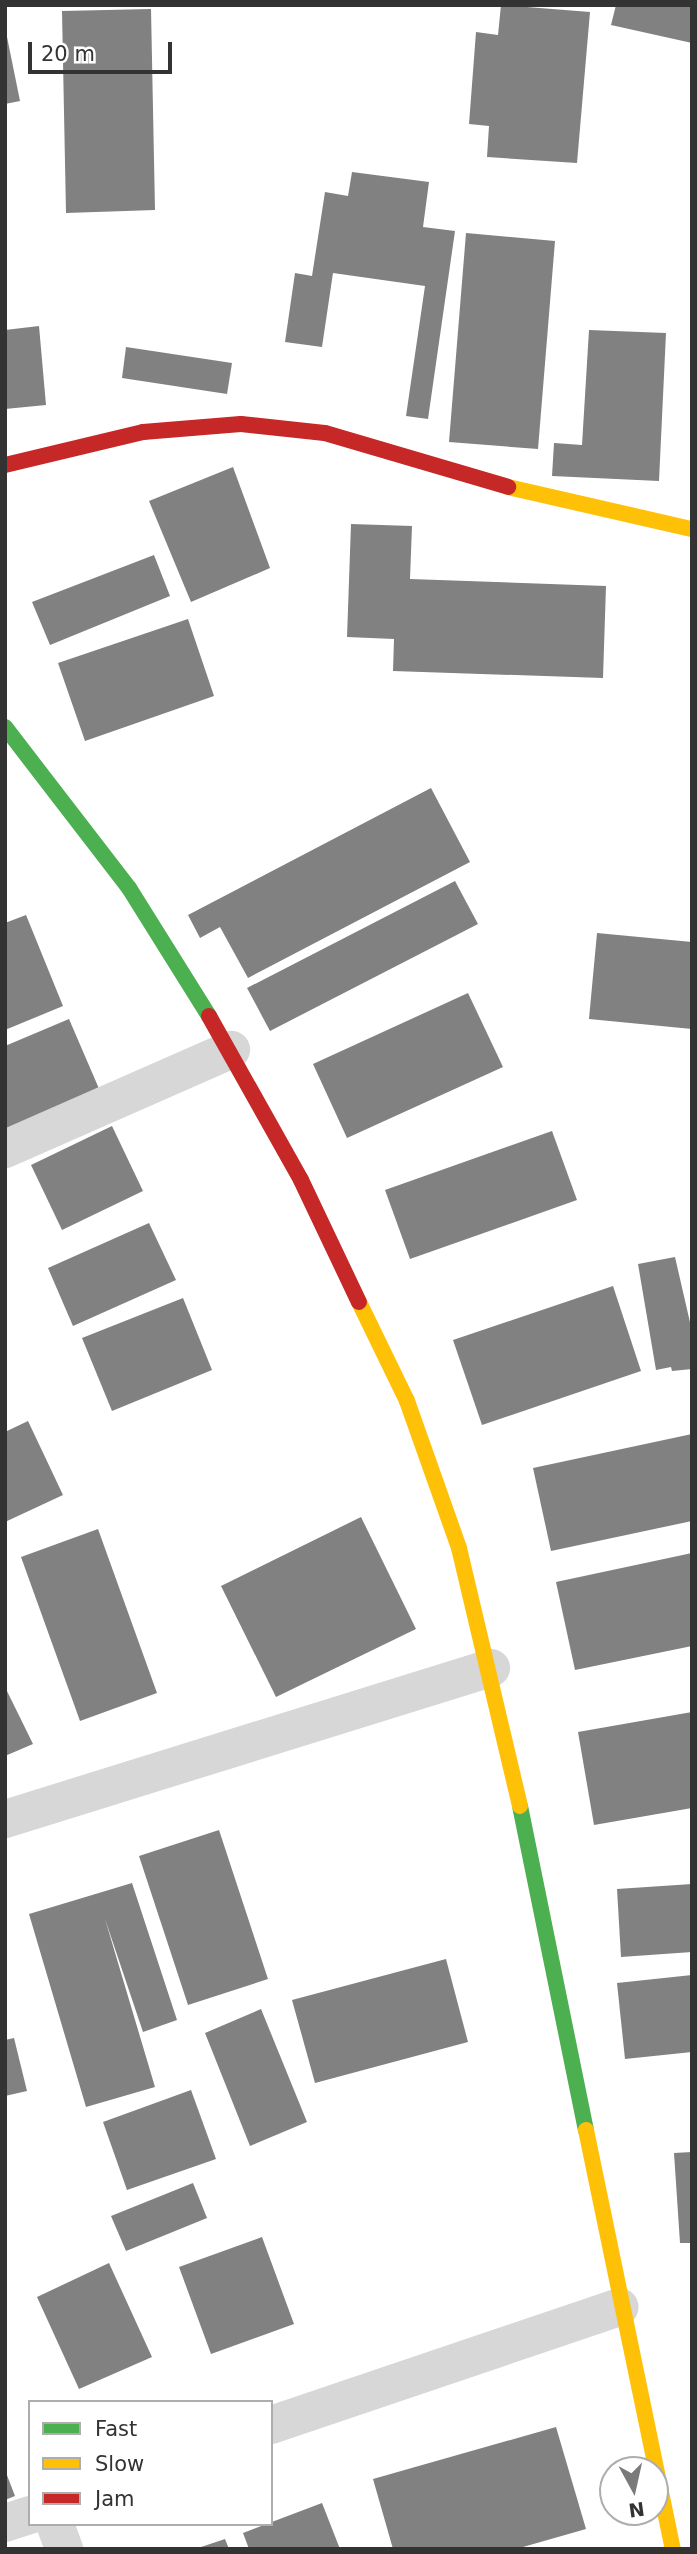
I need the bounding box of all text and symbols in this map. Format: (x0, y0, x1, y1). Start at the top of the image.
scale bar (32, 28, 175, 72)
text: 20 m (41, 42, 95, 66)
legend (28, 2400, 273, 2526)
text: Fast (95, 2417, 137, 2441)
text: Slow (95, 2452, 144, 2476)
north arrow (599, 2456, 669, 2526)
text: Jam (95, 2487, 135, 2511)
text: N (627, 2498, 646, 2522)

